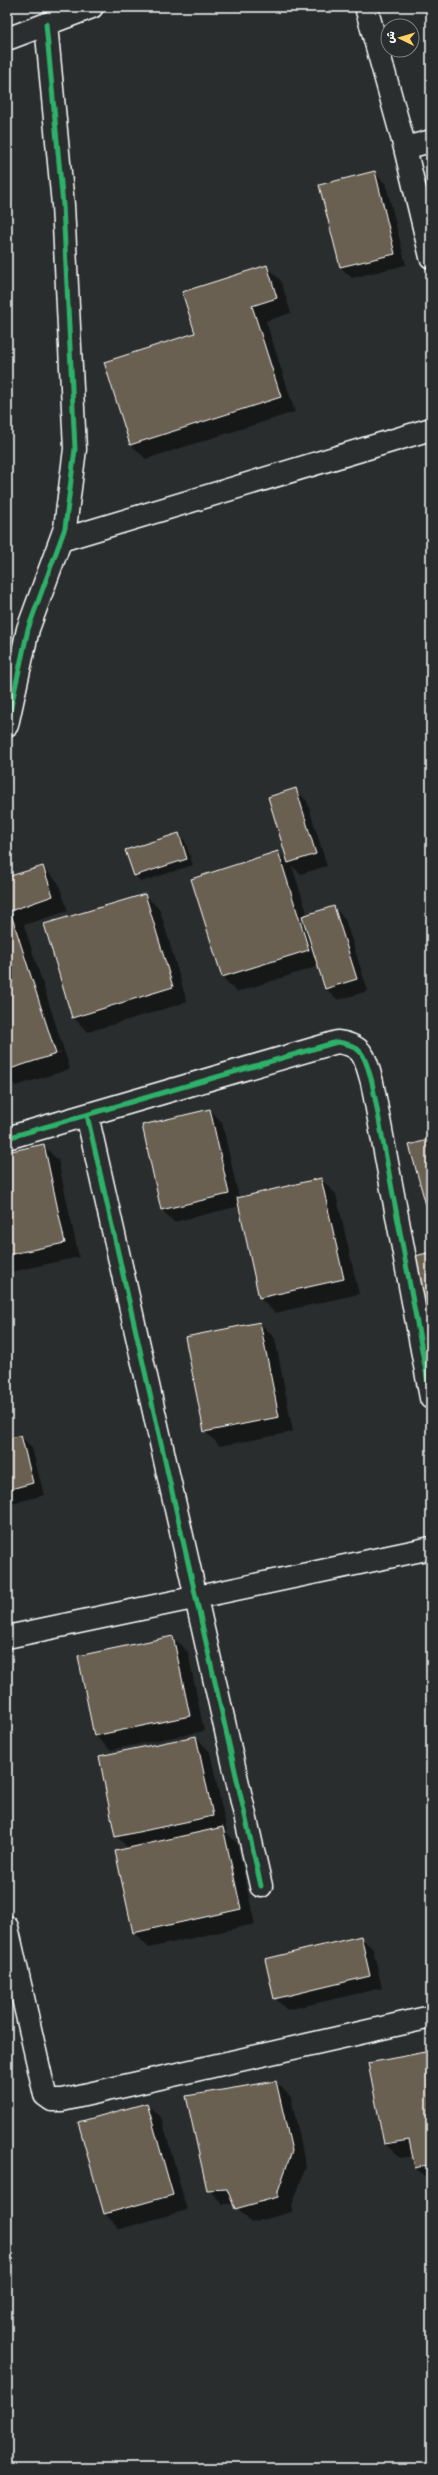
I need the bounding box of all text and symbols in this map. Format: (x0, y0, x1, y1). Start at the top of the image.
north arrow (380, 18, 420, 58)
text: ش (381, 30, 401, 44)

